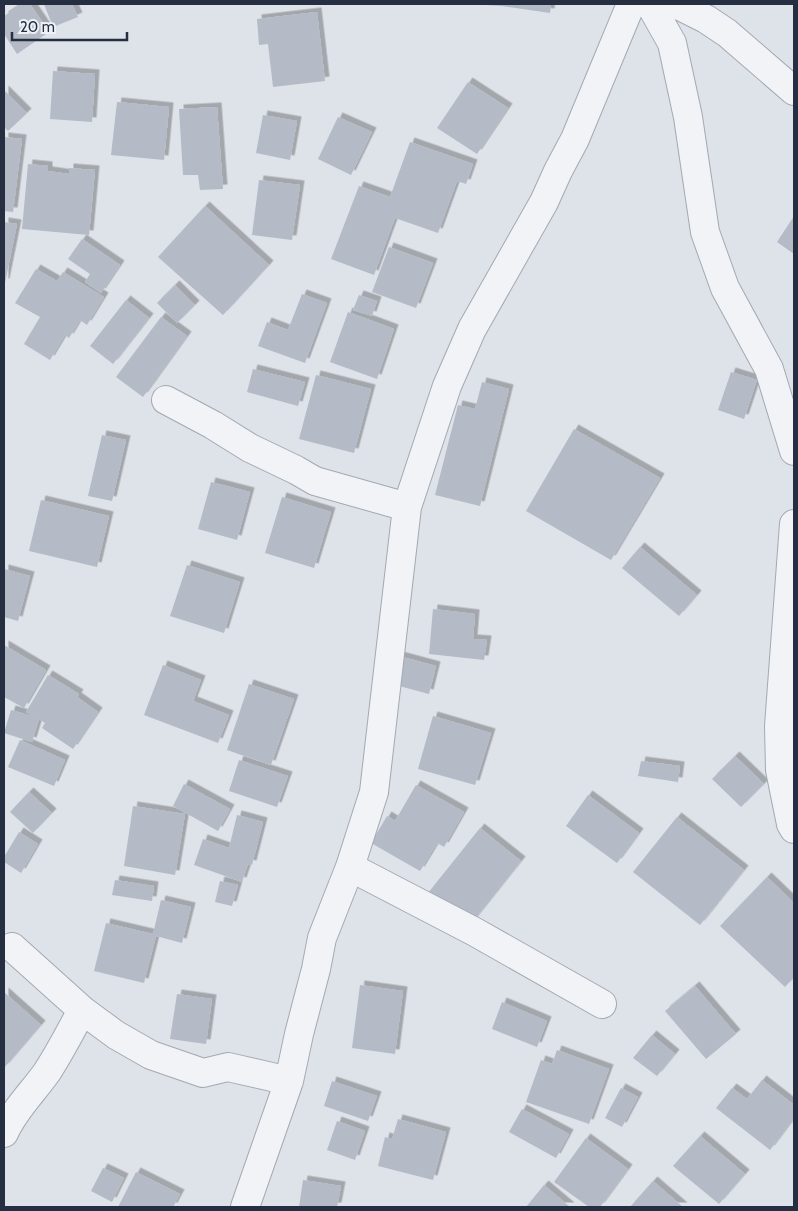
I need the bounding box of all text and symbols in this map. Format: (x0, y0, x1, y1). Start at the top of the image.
scale bar (12, 10, 128, 42)
text: 20 m (20, 18, 55, 36)

